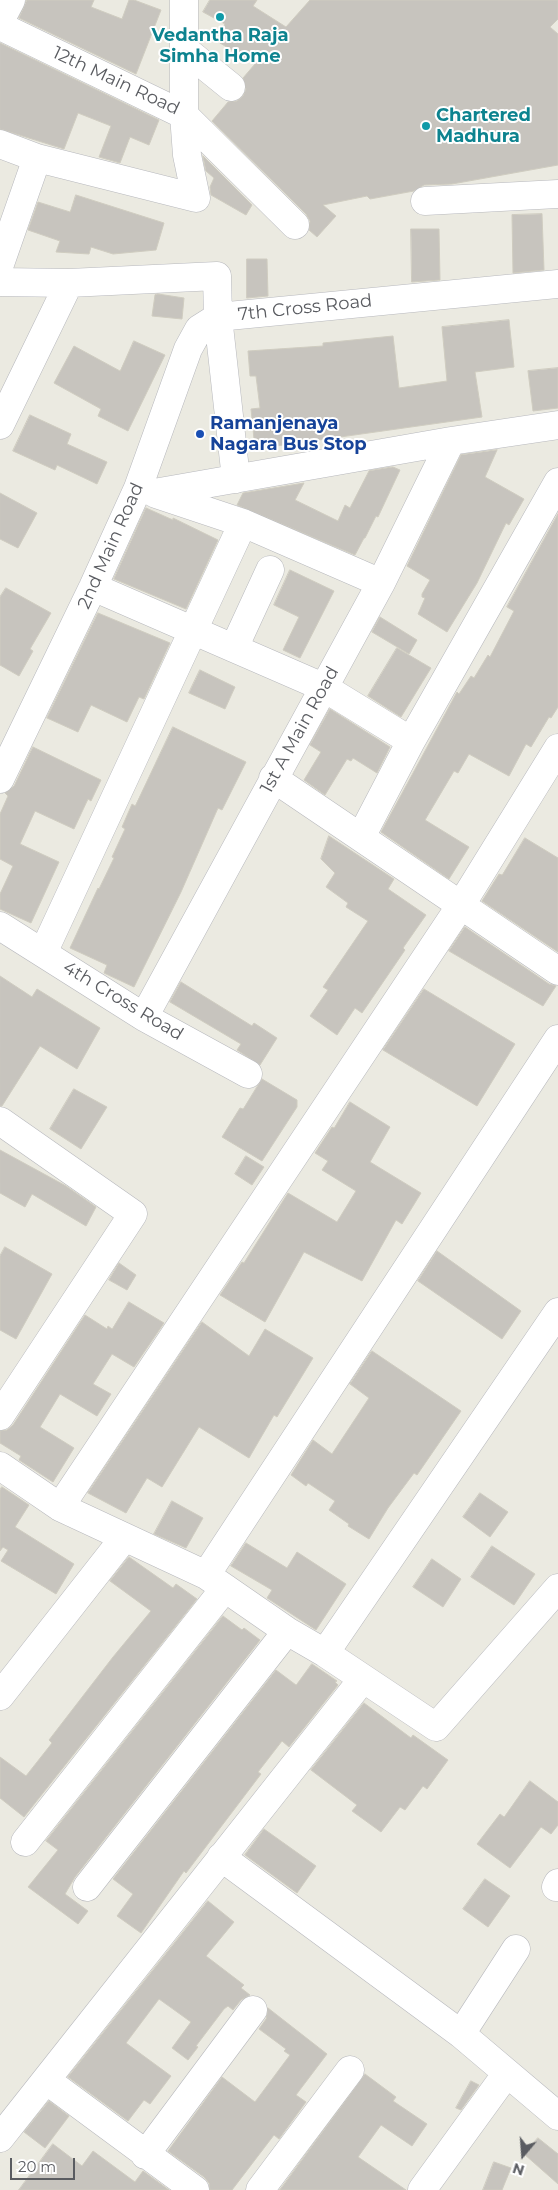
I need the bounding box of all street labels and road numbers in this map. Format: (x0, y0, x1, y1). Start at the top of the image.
street label: 12th Main Road (49, 42, 183, 120)
street label: 7th Cross Road (237, 290, 373, 326)
street label: 2nd Main Road (73, 480, 149, 612)
street label: 1st A Main Road (256, 663, 344, 797)
street label: 4th Cross Road (59, 957, 187, 1045)

